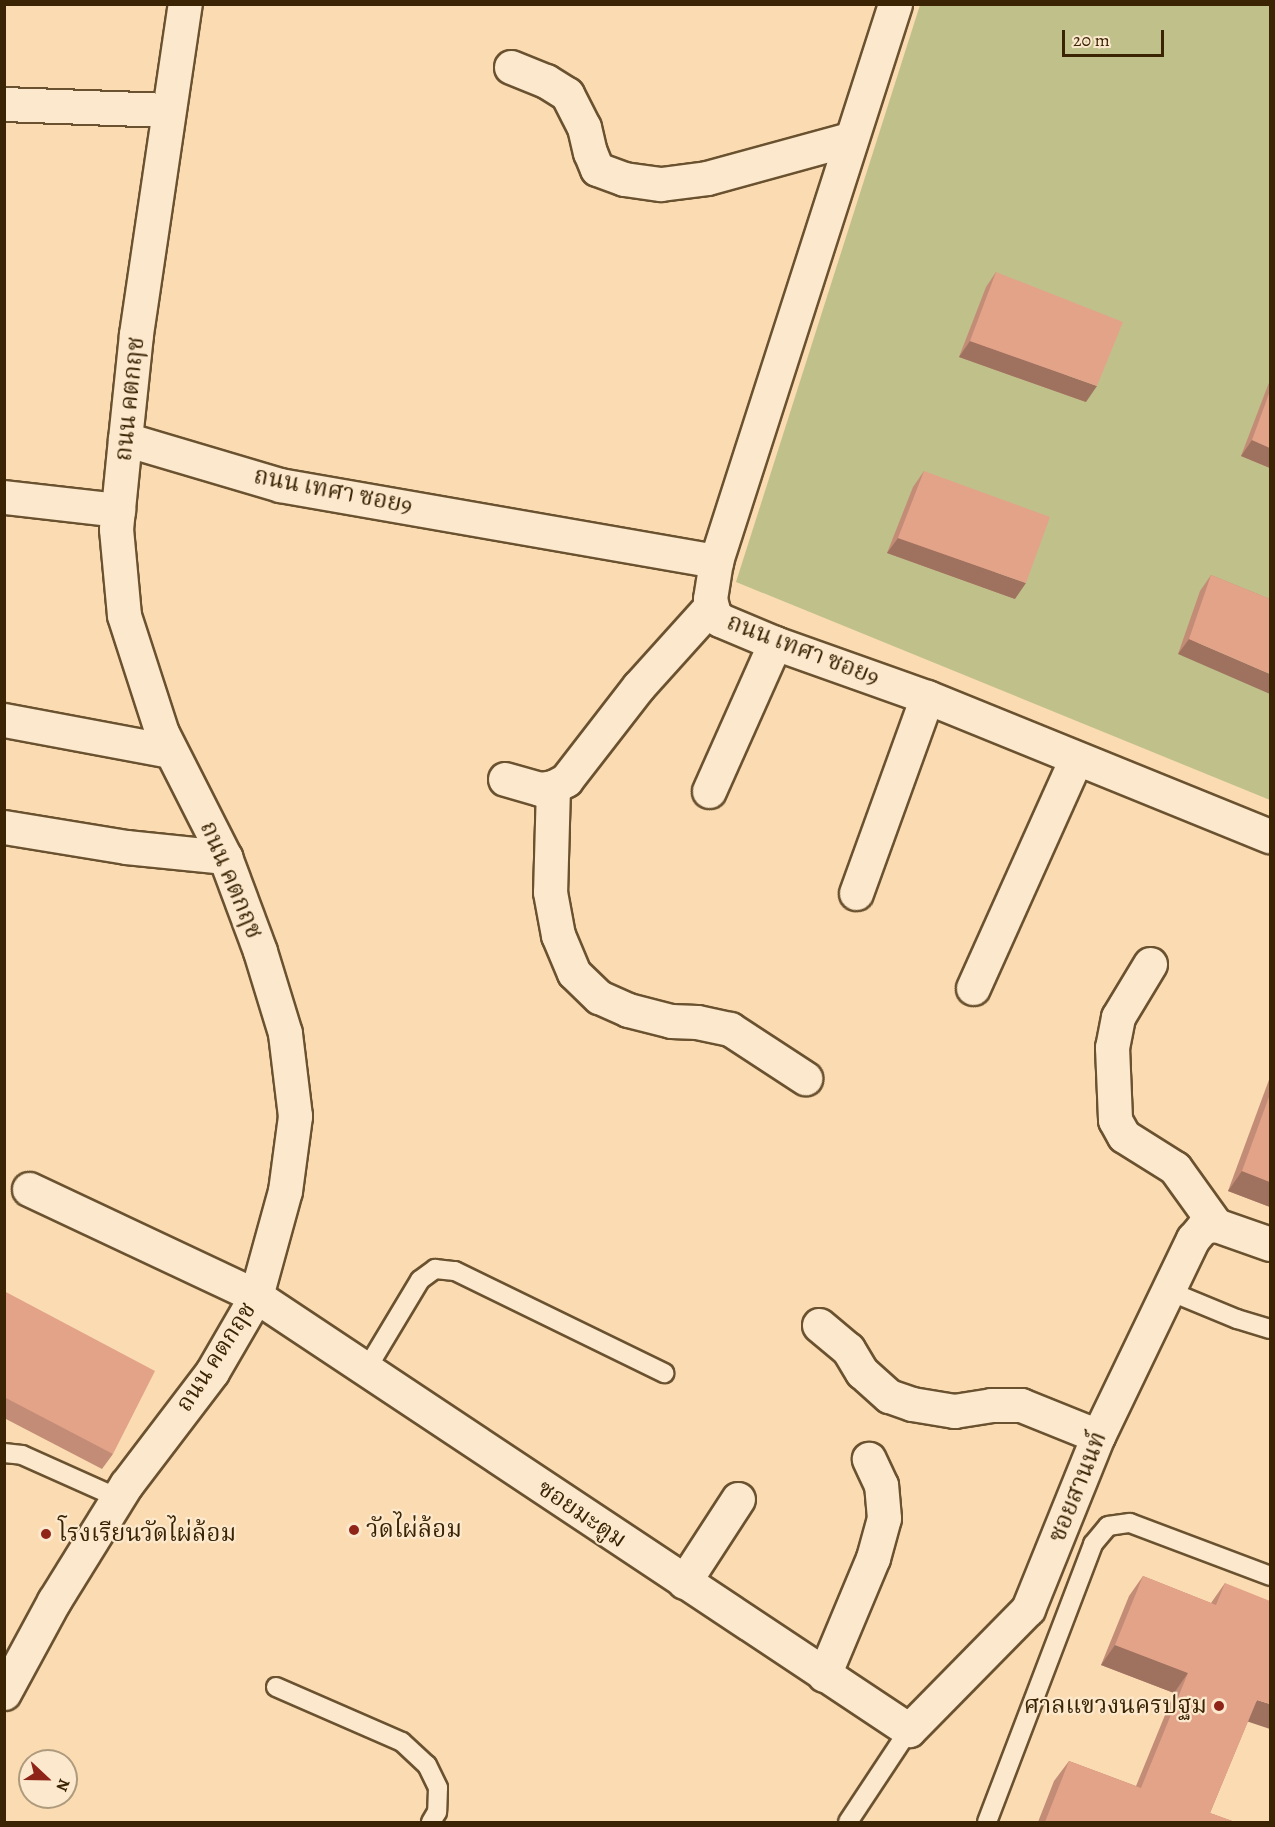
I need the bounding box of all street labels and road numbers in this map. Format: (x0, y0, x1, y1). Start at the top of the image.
street label: ถนน คตกฤช (109, 335, 151, 463)
street label: ถนน เทศา ซอย9 (251, 462, 415, 520)
street label: ถนน เทศา ซอย9 (723, 608, 883, 692)
street label: ถนน คตกฤช (193, 817, 269, 943)
street label: ถนน คตกฤช (170, 1297, 262, 1417)
street label: ซอยสานนท์ (1043, 1428, 1113, 1546)
street label: ซอยมะตูม (532, 1474, 632, 1554)

